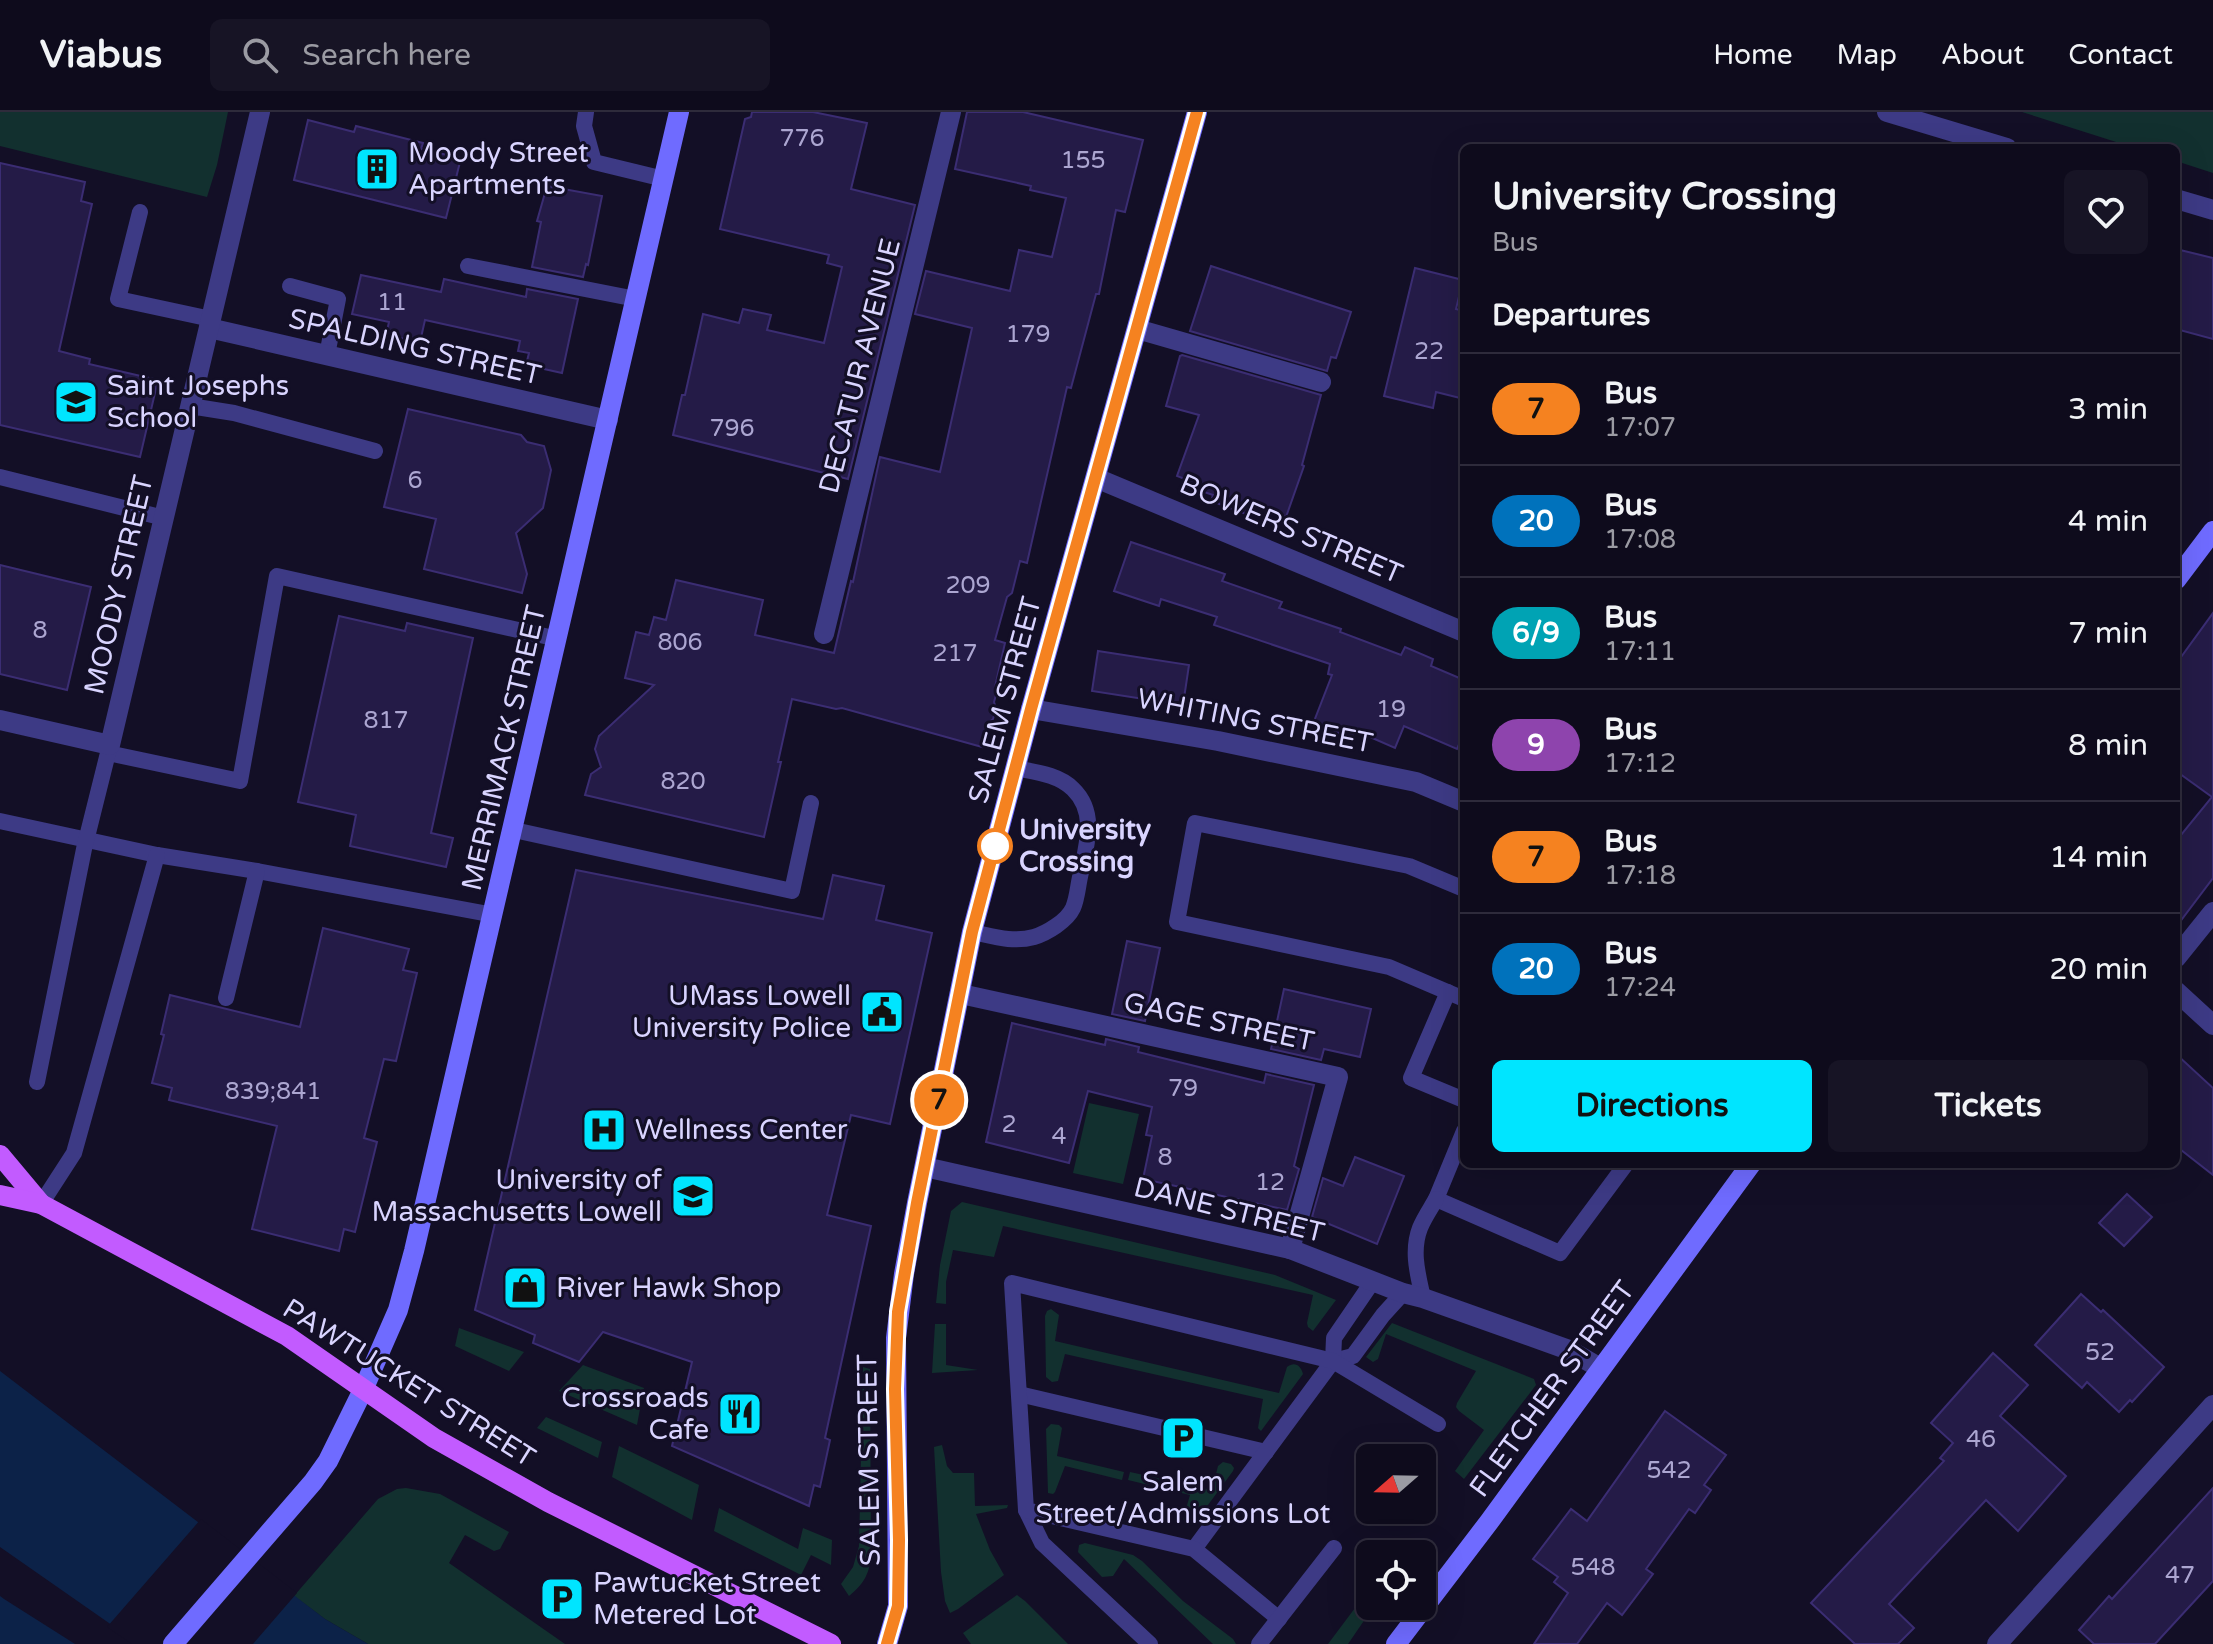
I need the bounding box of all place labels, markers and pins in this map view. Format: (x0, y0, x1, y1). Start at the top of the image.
place label: Moody Street Apartments (408, 136, 589, 202)
building icon: Moody Street Apartments (353, 145, 401, 193)
place label: Saint Josephs School (107, 369, 289, 435)
school or university icon: Saint Josephs School (52, 378, 100, 426)
place label: University Crossing (1019, 813, 1151, 879)
marker: University Crossing (978, 829, 1012, 863)
place label: UMass Lowell University Police (632, 979, 851, 1045)
public building icon: UMass Lowell University Police (858, 988, 906, 1036)
hospital icon: Wellness Center (580, 1106, 628, 1154)
place label: Wellness Center (635, 1113, 848, 1147)
place label: University of Massachusetts Lowell (372, 1163, 662, 1229)
school or university icon: University of Massachusetts Lowell (669, 1172, 717, 1220)
shop icon: River Hawk Shop (501, 1264, 549, 1312)
place label: River Hawk Shop (556, 1271, 782, 1305)
place label: Crossroads Cafe (561, 1381, 709, 1447)
restaurant icon: Crossroads Cafe (716, 1390, 764, 1438)
parking icon: Salem Street/Admissions Lot (1159, 1414, 1207, 1462)
place label: Salem Street/Admissions Lot (1036, 1465, 1331, 1531)
place label: Pawtucket Street Metered Lot (593, 1566, 821, 1632)
parking icon: Pawtucket Street Metered Lot (538, 1575, 586, 1623)

